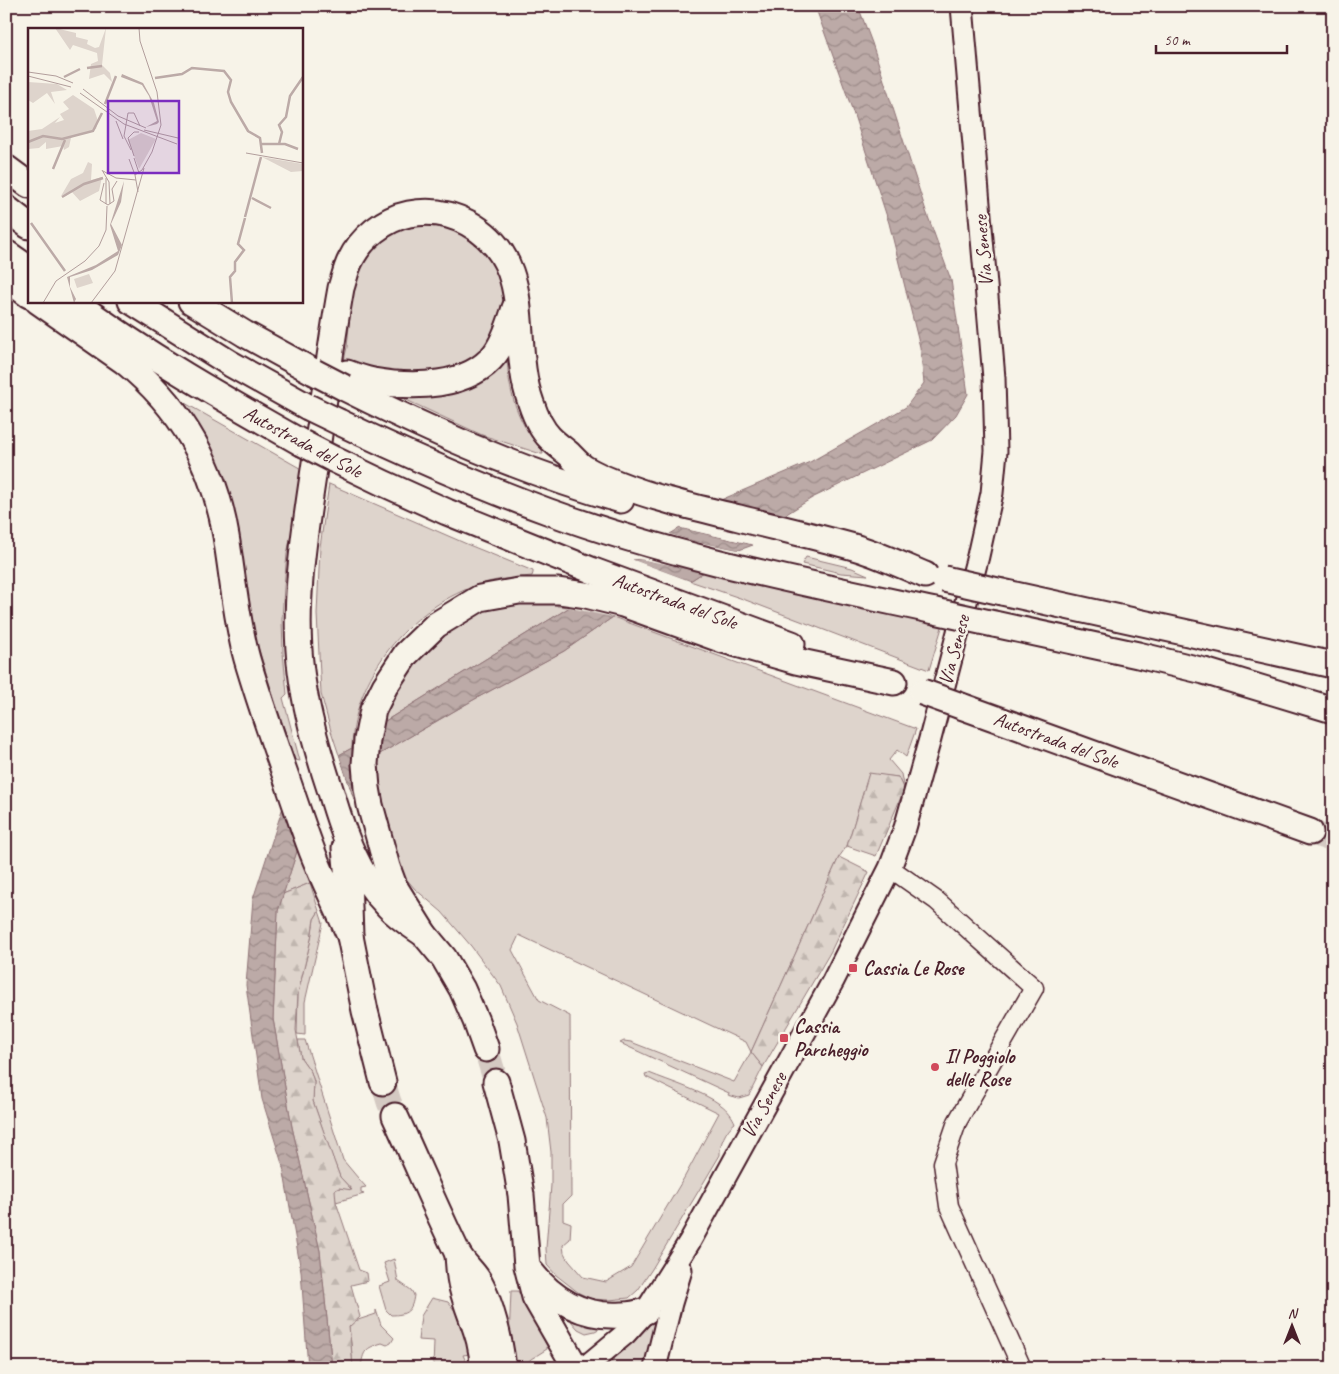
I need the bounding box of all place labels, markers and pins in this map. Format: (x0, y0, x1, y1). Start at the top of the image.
place label: Cassia Le Rose (863, 956, 965, 981)
marker: Cassia Le Rose (847, 962, 859, 974)
place label: Cassia Parcheggio (794, 1014, 869, 1062)
marker: Cassia Parcheggio (778, 1032, 790, 1044)
place label: Il Poggiolo delle Rose (945, 1044, 1016, 1092)
marker: Il Poggiolo delle Rose (929, 1061, 941, 1073)

